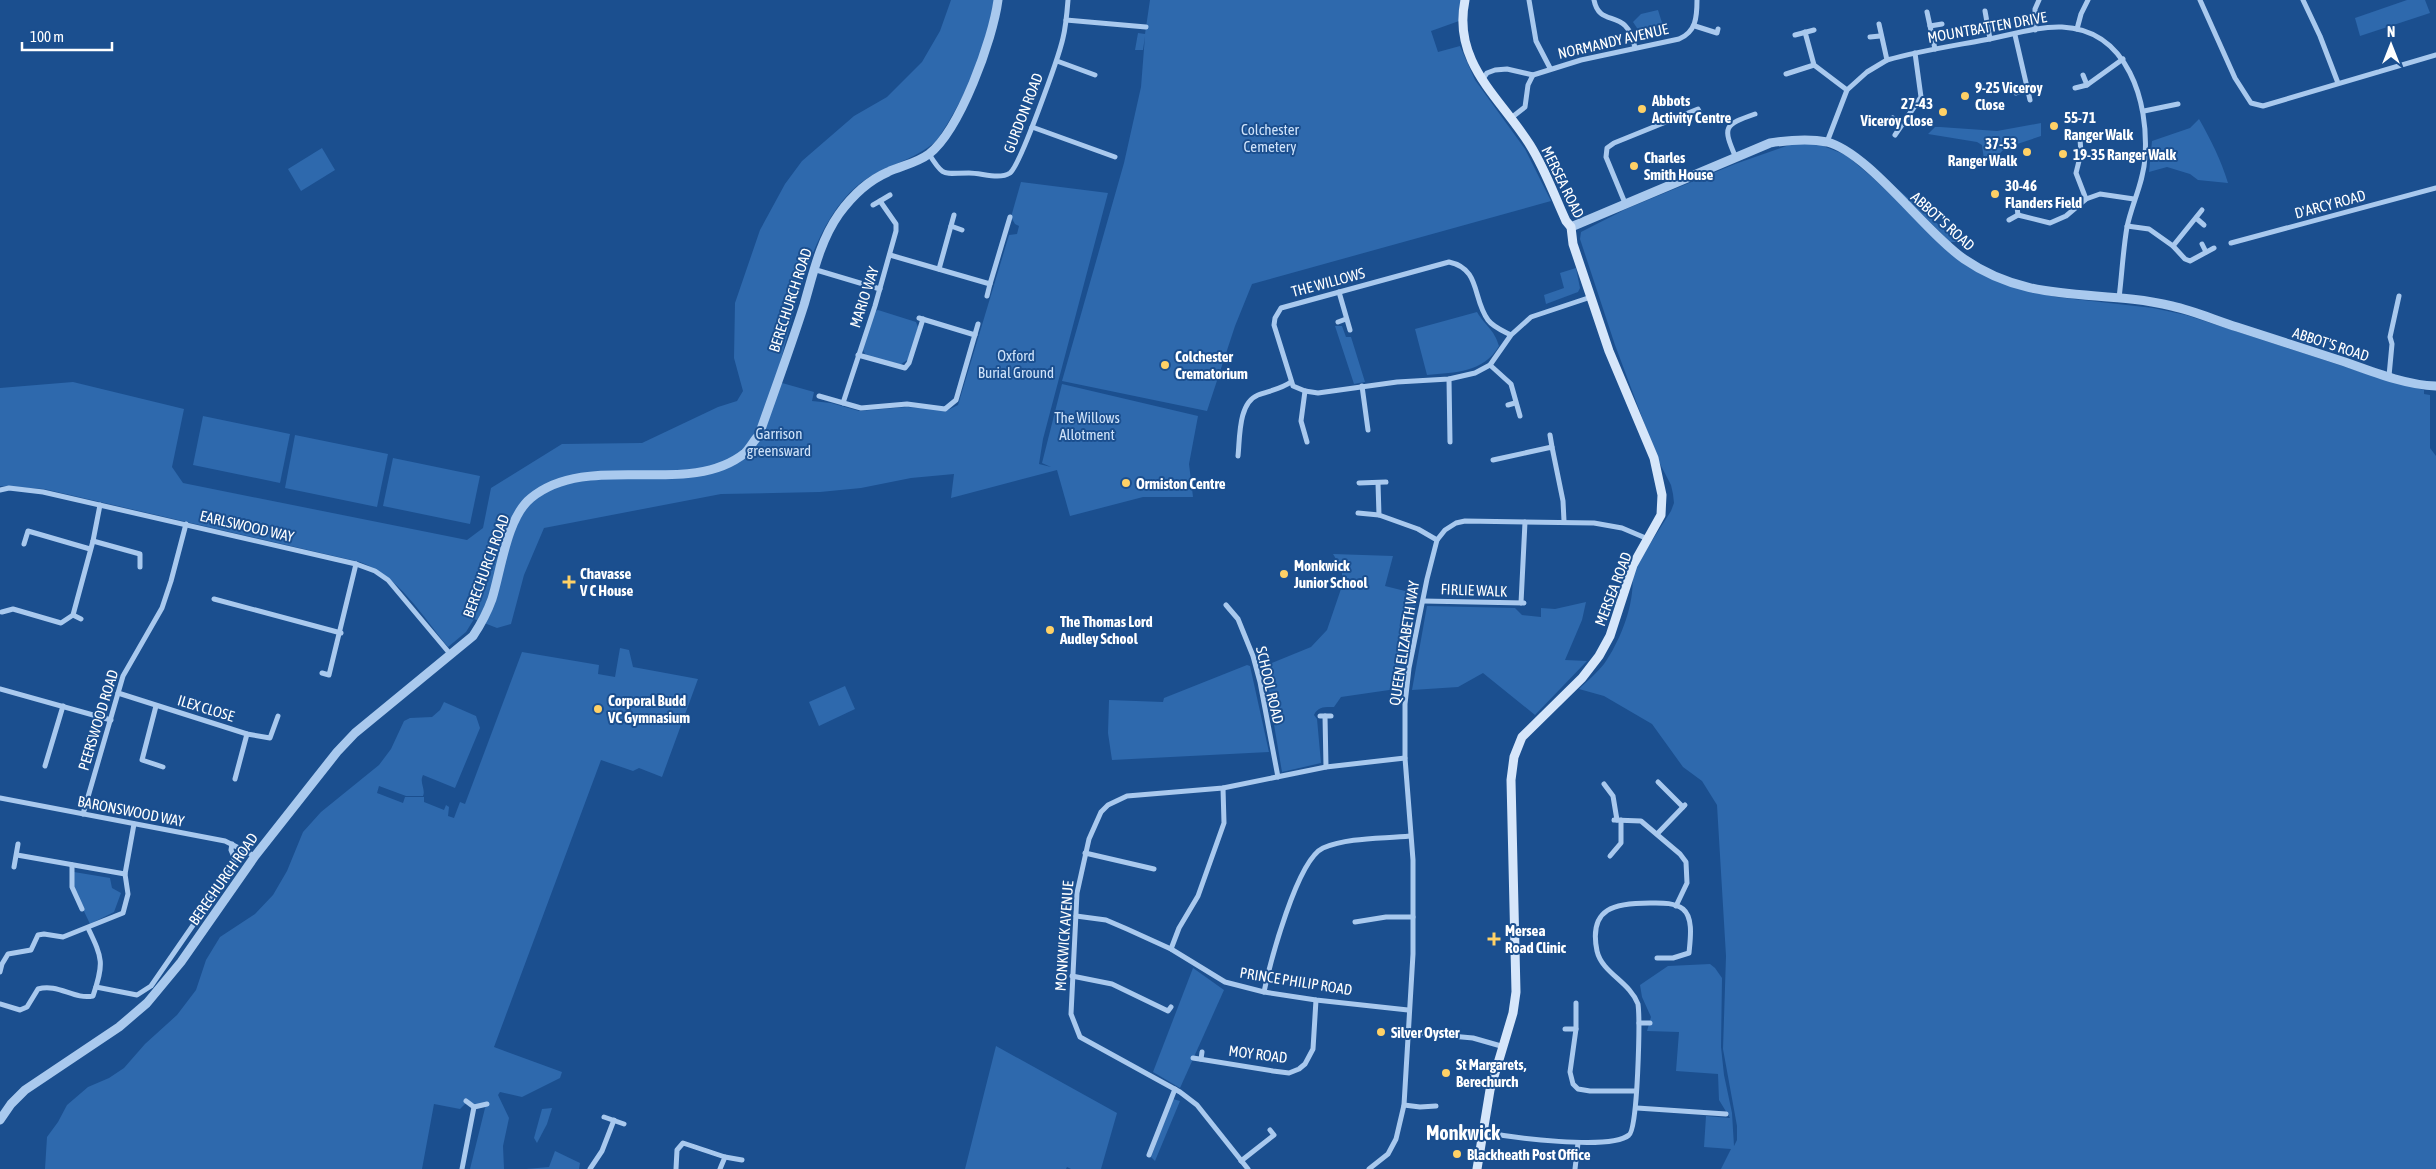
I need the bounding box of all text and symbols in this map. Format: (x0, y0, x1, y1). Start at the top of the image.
street label: MOUNTBATTEN DRIVE (1926, 8, 2049, 46)
scale bar (22, 20, 112, 52)
street label: NORMANDY AVENUE (1556, 20, 1671, 62)
north arrow (2366, 20, 2416, 70)
text: N (2387, 24, 2395, 40)
text: 100 m (30, 28, 64, 45)
street label: GURDON ROAD (1000, 71, 1046, 155)
place label: 9-25 Viceroy Close (1975, 79, 2043, 113)
marker: 9-25 Viceroy Close (1959, 90, 1971, 102)
place label: Abbots Activity Centre (1651, 92, 1731, 126)
place label: 27-43 Viceroy Close (1860, 95, 1933, 129)
marker: Abbots Activity Centre (1636, 103, 1648, 115)
marker: 27-43 Viceroy Close (1937, 106, 1949, 118)
place label: 55-71 Ranger Walk (2064, 109, 2134, 143)
marker: 55-71 Ranger Walk (2048, 120, 2060, 132)
park label: Colchester Cemetery (1241, 121, 1300, 155)
place label: 37-53 Ranger Walk (1948, 135, 2017, 169)
street label: MERSEA ROAD (1538, 143, 1588, 221)
marker: 37-53 Ranger Walk (2021, 146, 2033, 158)
place label: 19-35 Ranger Walk (2073, 146, 2177, 163)
marker: 19-35 Ranger Walk (2057, 148, 2069, 160)
place label: Charles Smith House (1644, 149, 1714, 183)
marker: Charles Smith House (1628, 160, 1640, 172)
place label: 30-46 Flanders Field (2005, 177, 2082, 211)
street label: D'ARCY ROAD (2293, 186, 2367, 222)
street label: ABBOT'S ROAD (1908, 188, 1978, 254)
marker: 30-46 Flanders Field (1989, 188, 2001, 200)
street label: BERECHURCH ROAD (765, 246, 815, 354)
street label: MARIO WAY (846, 264, 882, 330)
street label: THE WILLOWS (1289, 264, 1367, 300)
street label: ABBOT'S ROAD (2291, 324, 2371, 364)
park label: Oxford Burial Ground (978, 347, 1054, 381)
place label: Colchester Crematorium (1175, 348, 1248, 382)
marker: Colchester Crematorium (1159, 359, 1171, 371)
park label: The Willows Allotment (1054, 409, 1120, 443)
park label: Garrison greensward (747, 425, 811, 459)
place label: Ormiston Centre (1136, 475, 1226, 492)
marker: Ormiston Centre (1120, 477, 1132, 489)
street label: EARLSWOOD WAY (198, 507, 296, 545)
street label: BERECHURCH ROAD (459, 512, 513, 620)
street label: MERSEA ROAD (1591, 550, 1635, 628)
place label: Monkwick Junior School (1293, 557, 1369, 591)
place label: Chavasse V C House (579, 565, 634, 599)
marker: Monkwick Junior School (1278, 568, 1290, 580)
marker: Chavasse V C House (562, 575, 576, 589)
street label: QUEEN ELIZABETH WAY (1386, 579, 1422, 707)
street label: FIRLIE WALK (1440, 580, 1508, 600)
place label: The Thomas Lord Audley School (1059, 613, 1153, 647)
marker: The Thomas Lord Audley School (1044, 624, 1056, 636)
street label: SCHOOL ROAD (1253, 645, 1287, 725)
street label: PEERSWOOD ROAD (75, 668, 121, 772)
street label: ILEX CLOSE (176, 691, 237, 725)
place label: Corporal Budd VC Gymnasium (607, 692, 690, 726)
marker: Corporal Budd VC Gymnasium (592, 703, 604, 715)
street label: BARONSWOOD WAY (76, 792, 186, 830)
street label: BERECHURCH ROAD (185, 830, 261, 928)
street label: MONKWICK AVENUE (1052, 880, 1076, 992)
place label: Mersea Road Clinic (1505, 922, 1567, 956)
marker: Mersea Road Clinic (1487, 932, 1501, 946)
street label: PRINCE PHILIP ROAD (1239, 964, 1353, 998)
place label: Silver Oyster (1391, 1024, 1460, 1041)
marker: Silver Oyster (1375, 1026, 1387, 1038)
street label: MOY ROAD (1228, 1042, 1288, 1066)
place label: St Margarets, Berechurch (1456, 1056, 1527, 1090)
marker: St Margarets, Berechurch (1440, 1067, 1452, 1079)
district label: Monkwick (1426, 1121, 1500, 1144)
place label: Blackheath Post Office (1467, 1146, 1591, 1163)
marker: Blackheath Post Office (1451, 1148, 1463, 1160)

